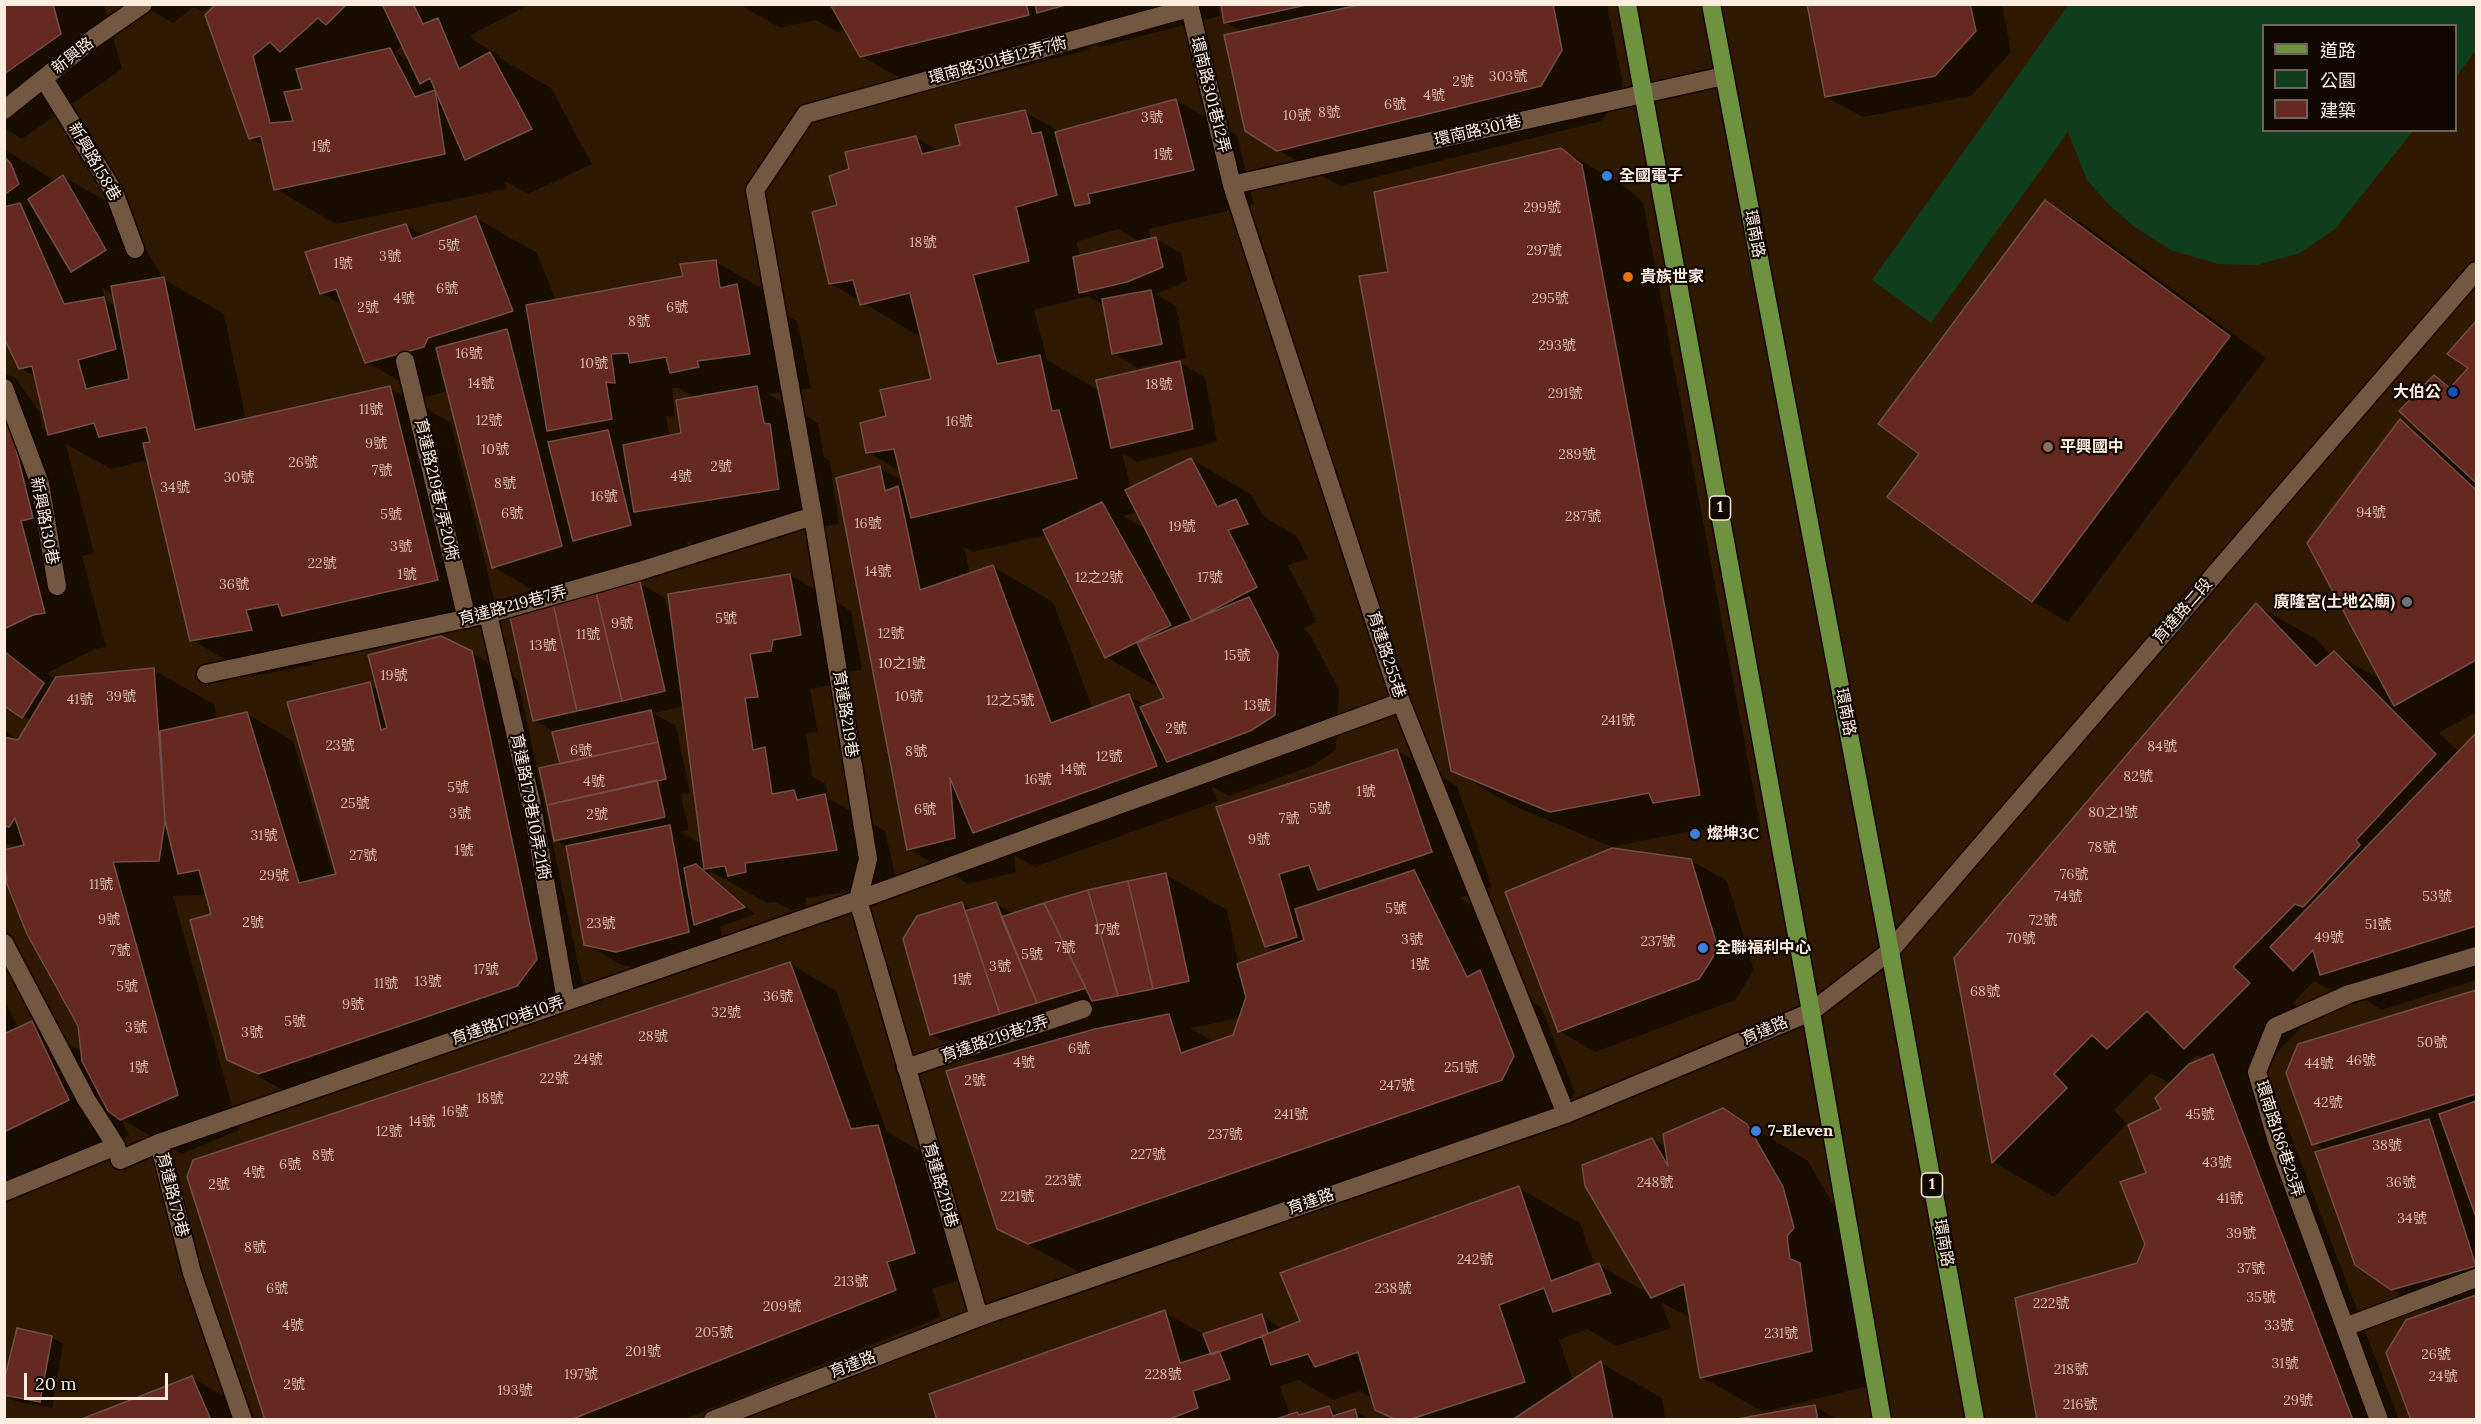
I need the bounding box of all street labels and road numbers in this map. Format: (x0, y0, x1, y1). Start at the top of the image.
street label: 環南路301巷12弄7衖 (927, 33, 1069, 89)
street label: 新興路 (48, 34, 98, 78)
street label: 環南路301巷12弄 (1186, 35, 1234, 155)
street label: 環南路301巷 (1433, 112, 1523, 150)
street label: 新興路158巷 (64, 119, 124, 205)
street label: 環南路 (1740, 209, 1768, 259)
street label: 育達路219巷7弄20衖 (410, 417, 462, 563)
street label: 新興路130巷 (26, 476, 62, 566)
road number: 1 (1710, 496, 1730, 520)
street label: 育達路二段 (2150, 575, 2216, 647)
street label: 育達路219巷7弄 (457, 582, 569, 630)
street label: 育達路255巷 (1363, 609, 1409, 701)
street label: 育達路219巷 (829, 669, 861, 759)
street label: 環南路 (1831, 687, 1859, 737)
street label: 育達路179巷10弄21衖 (506, 732, 554, 882)
street label: 育達路179巷10弄 (449, 993, 567, 1049)
street label: 育達路219巷2弄 (939, 1012, 1051, 1066)
street label: 育達路 (1739, 1013, 1791, 1049)
street label: 環南路186巷23弄 (2251, 1078, 2307, 1200)
street label: 育達路219巷 (919, 1140, 961, 1230)
street label: 育達路179巷 (152, 1151, 192, 1239)
road number: 1 (1922, 1173, 1942, 1197)
street label: 育達路 (1285, 1185, 1337, 1219)
street label: 環南路 (1929, 1218, 1957, 1268)
street label: 育達路 (827, 1347, 879, 1383)

